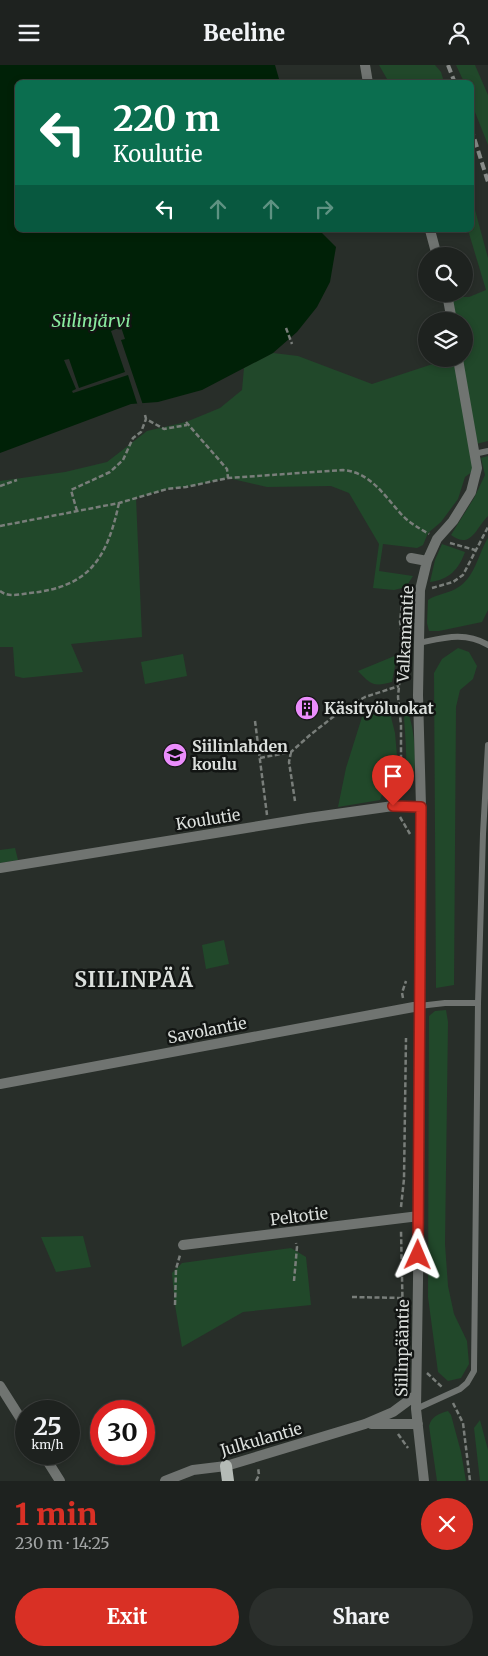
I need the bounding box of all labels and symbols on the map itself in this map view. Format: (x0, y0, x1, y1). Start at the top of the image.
water label: Siilinjärvi (51, 309, 131, 332)
street label: Valkamantie (392, 585, 418, 684)
building icon: Käsityöluokat (294, 695, 320, 721)
place label: Käsityöluokat (324, 698, 435, 718)
place label: Siilinlahden koulu (192, 736, 288, 774)
school or university icon: Siilinlahden koulu (162, 742, 188, 768)
pin (372, 755, 414, 806)
street label: Koulutie (174, 804, 242, 834)
district label: SIILINPÄÄ (74, 966, 194, 993)
street label: Savolantie (166, 1013, 248, 1047)
street label: Peltotie (269, 1203, 329, 1229)
position arrow (391, 1228, 443, 1280)
street label: Siilinpääntie (391, 1299, 413, 1397)
speed limit sign: 30 (90, 1400, 155, 1465)
street label: Julkulantie (217, 1418, 304, 1460)

